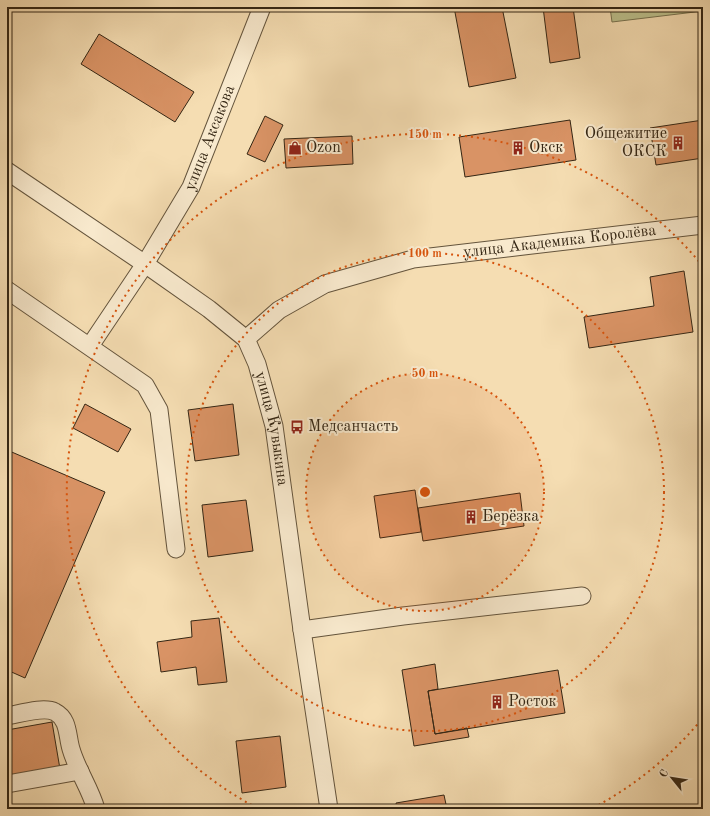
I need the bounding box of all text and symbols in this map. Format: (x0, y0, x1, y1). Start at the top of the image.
street label: улица Аксакова (182, 83, 238, 193)
place label: Общежитие ОКСК (585, 126, 667, 160)
text: 150 m (408, 128, 442, 141)
building icon: Общежитие ОКСК (670, 135, 686, 151)
shop icon: Ozon (287, 140, 303, 156)
place label: Ozon (306, 140, 341, 156)
building icon: Окск (510, 140, 526, 156)
place label: Окск (529, 140, 563, 156)
street label: улица Академика Королёва (462, 223, 657, 261)
text: 100 m (408, 248, 442, 260)
text: 50 m (412, 367, 439, 380)
street label: улица Кувыкина (251, 370, 290, 487)
bus stop icon: Медсанчасть (289, 419, 305, 435)
place label: Медсанчасть (308, 419, 398, 435)
centre of rings (418, 485, 432, 499)
building icon: Берёзка (463, 509, 479, 525)
place label: Берёзка (482, 509, 539, 525)
building icon: Росток (489, 694, 505, 710)
place label: Росток (508, 694, 556, 710)
north arrow (652, 758, 692, 798)
text: С (658, 768, 671, 780)

